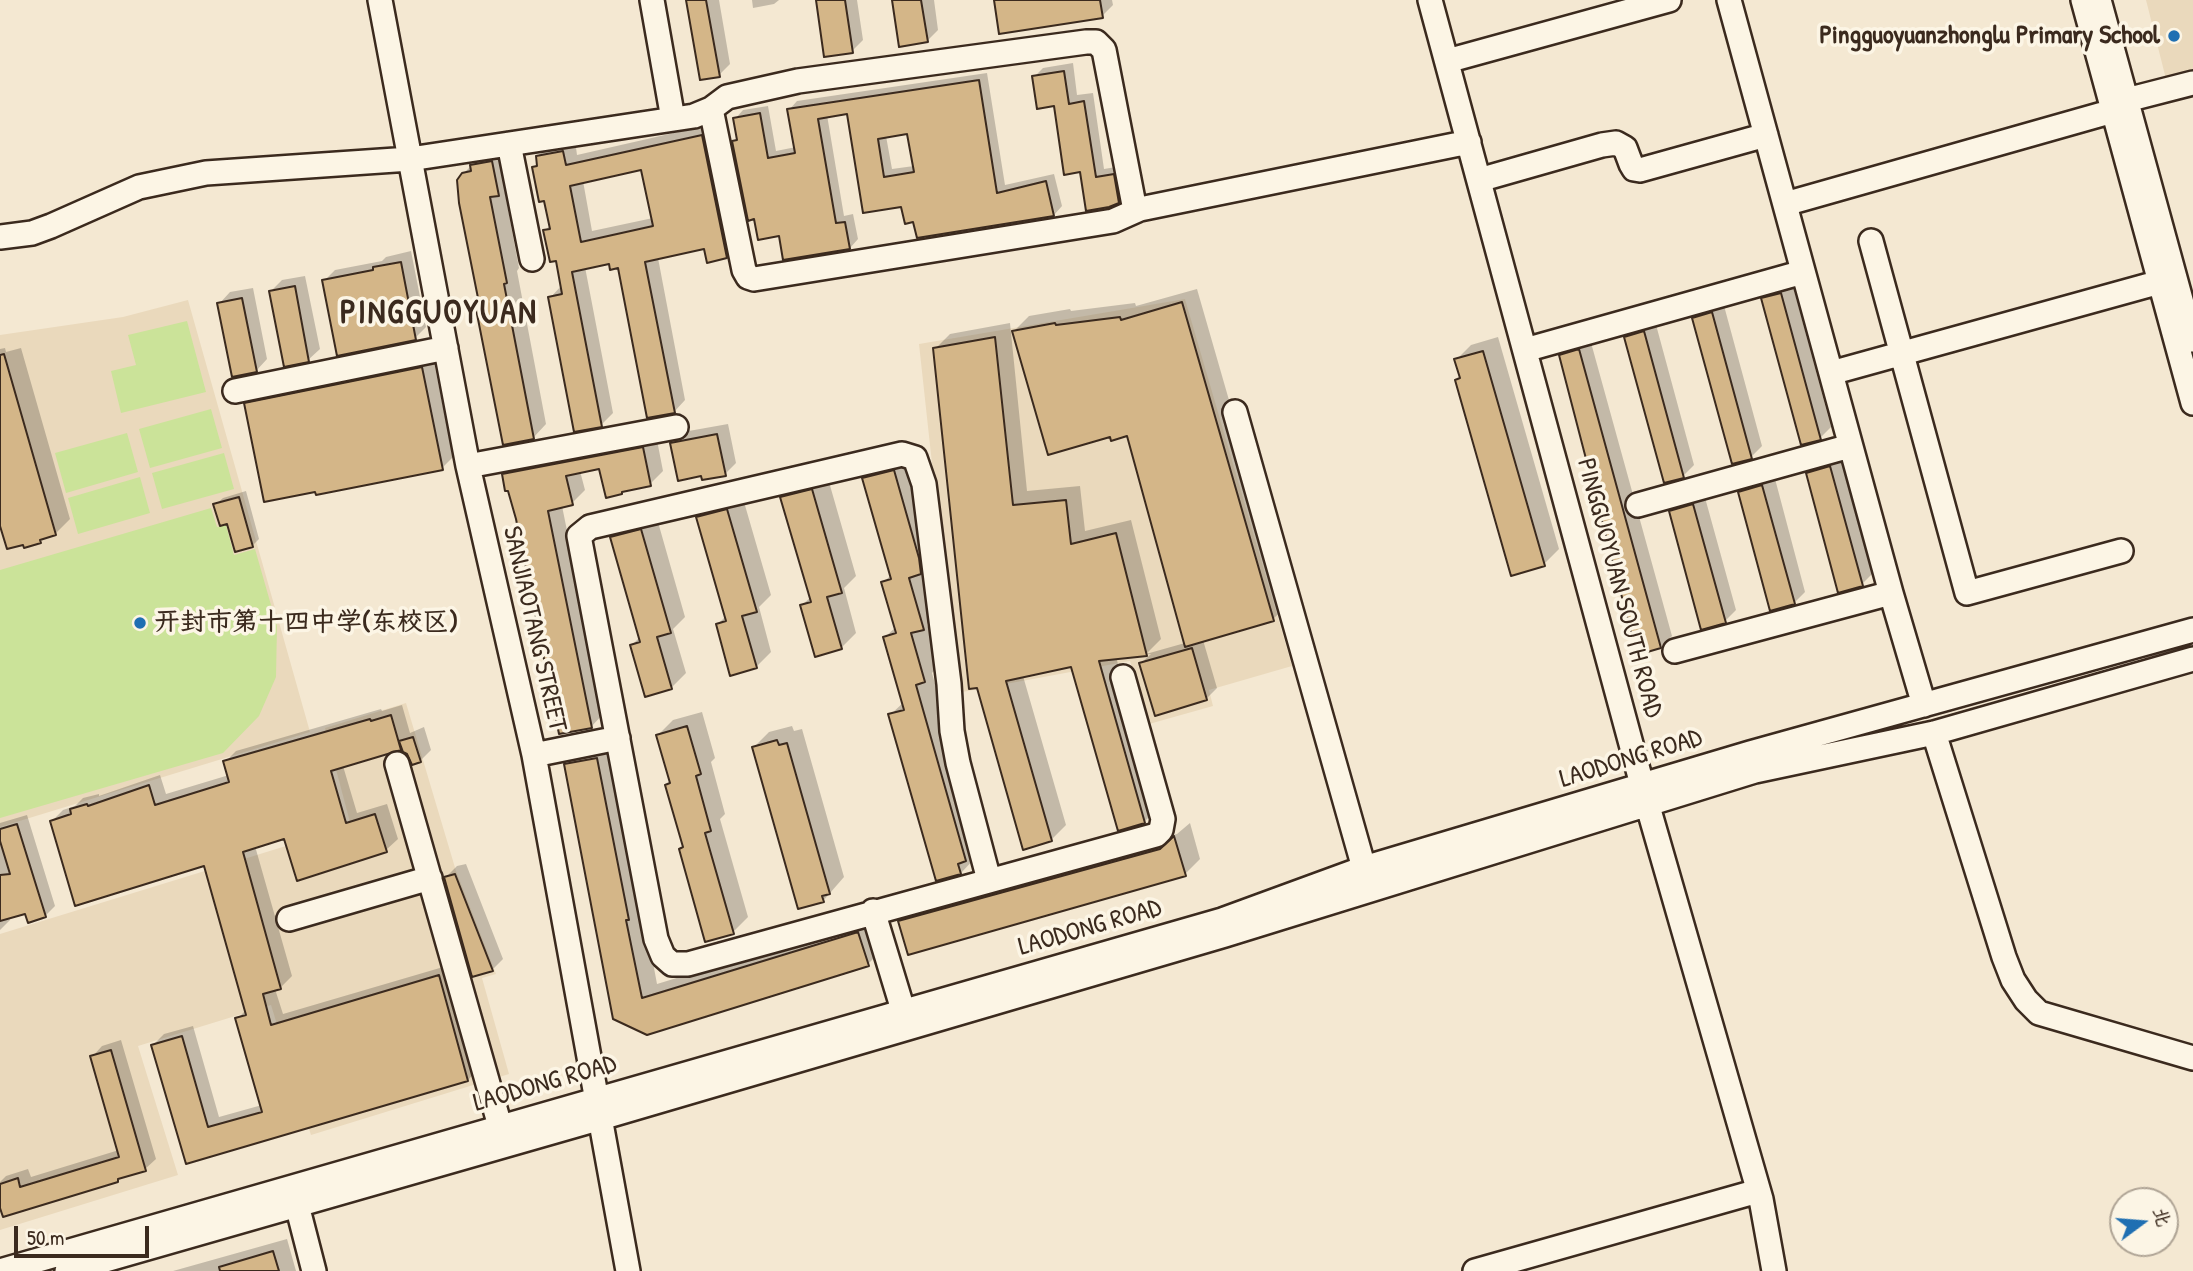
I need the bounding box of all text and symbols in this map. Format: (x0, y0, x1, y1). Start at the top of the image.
place label: Pingguoyuanzhonglu Primary School (1819, 20, 2160, 52)
marker: Pingguoyuanzhonglu Primary School (2166, 28, 2182, 44)
district label: PINGGUOYUAN (341, 294, 537, 334)
street label: PINGGUOYUAN SOUTH ROAD (1569, 455, 1669, 721)
street label: SANJIAOTANG STREET (495, 523, 573, 735)
place label: 开封市第十四中学(东校区) (154, 607, 458, 639)
marker: 开封市第十四中学(东校区) (132, 615, 148, 631)
street label: LAODONG ROAD (1556, 723, 1706, 795)
street label: LAODONG ROAD (1015, 893, 1165, 963)
street label: LAODONG ROAD (470, 1049, 620, 1119)
north arrow (2109, 1187, 2179, 1257)
text: 北 (2147, 1204, 2177, 1229)
scale bar (18, 1212, 152, 1256)
text: 50 m (27, 1223, 64, 1252)

